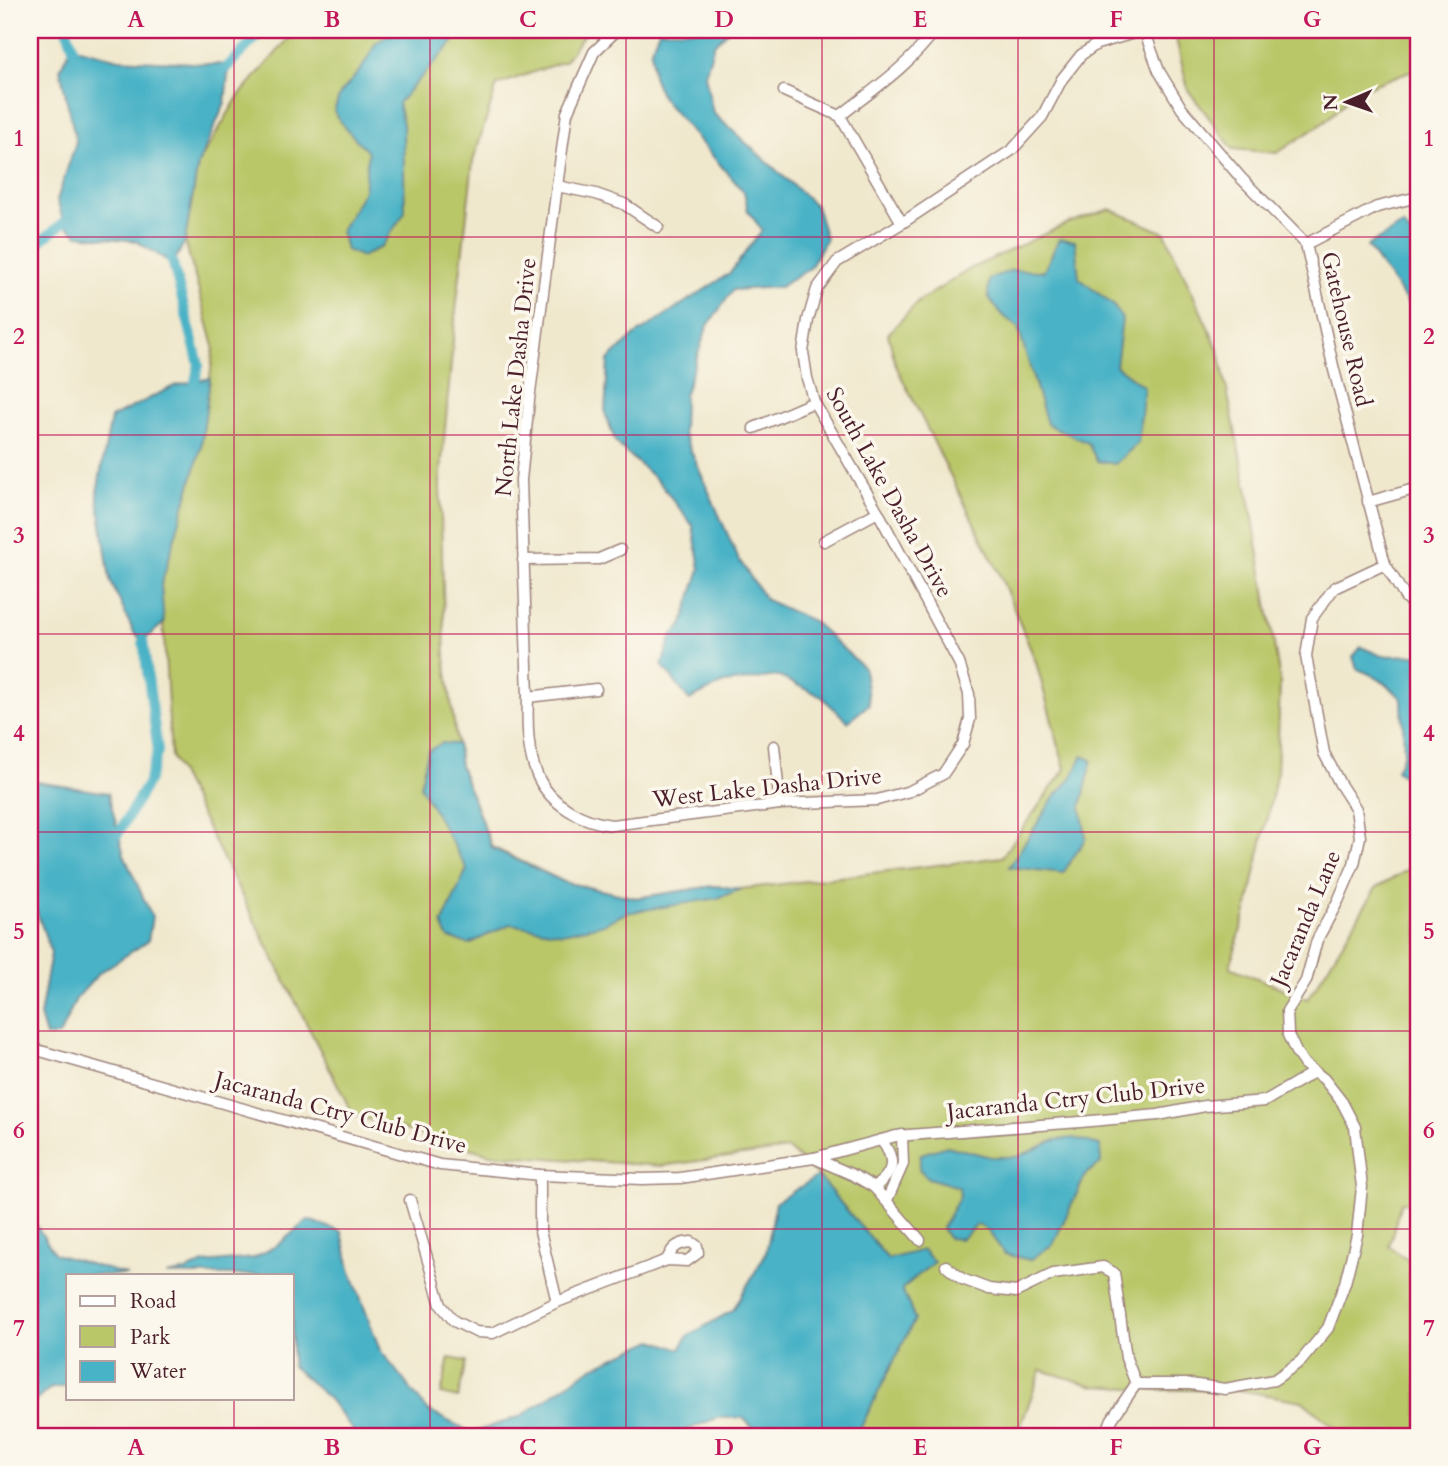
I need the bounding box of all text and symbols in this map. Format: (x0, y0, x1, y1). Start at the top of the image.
text: A (127, 4, 145, 35)
text: B (324, 4, 340, 35)
text: C (519, 4, 537, 35)
text: D (714, 4, 734, 35)
text: E (913, 4, 927, 35)
text: F (1109, 4, 1123, 35)
text: G (1303, 4, 1322, 35)
north arrow (1312, 66, 1382, 136)
text: N (1318, 93, 1344, 111)
text: 1 (13, 123, 25, 154)
text: 1 (1423, 123, 1435, 154)
street label: Gatehouse Road (1314, 248, 1380, 411)
street label: North Lake Dasha Drive (488, 256, 543, 498)
text: 2 (13, 321, 25, 352)
text: 2 (1423, 321, 1435, 352)
street label: South Lake Dasha Drive (819, 381, 960, 603)
text: 3 (13, 520, 25, 551)
text: 3 (1423, 520, 1435, 551)
text: 4 (13, 718, 25, 749)
text: 4 (1423, 718, 1435, 749)
street label: West Lake Dasha Drive (650, 760, 883, 815)
street label: Jacaranda Lane (1262, 845, 1348, 994)
text: 5 (13, 916, 25, 947)
text: 5 (1423, 916, 1435, 947)
street label: Jacaranda Ctry Club Drive (209, 1063, 470, 1161)
street label: Jacaranda Ctry Club Drive (942, 1070, 1207, 1128)
text: 6 (13, 1115, 25, 1146)
text: 6 (1423, 1115, 1435, 1146)
legend (66, 1274, 294, 1400)
text: Road (130, 1287, 176, 1316)
text: 7 (13, 1313, 25, 1344)
text: 7 (1423, 1313, 1435, 1344)
text: Park (130, 1323, 171, 1352)
text: Water (129, 1357, 186, 1386)
text: A (127, 1432, 145, 1463)
text: B (324, 1432, 340, 1463)
text: C (519, 1432, 537, 1463)
text: D (714, 1432, 734, 1463)
text: E (913, 1432, 927, 1463)
text: F (1109, 1432, 1123, 1463)
text: G (1303, 1432, 1322, 1463)

